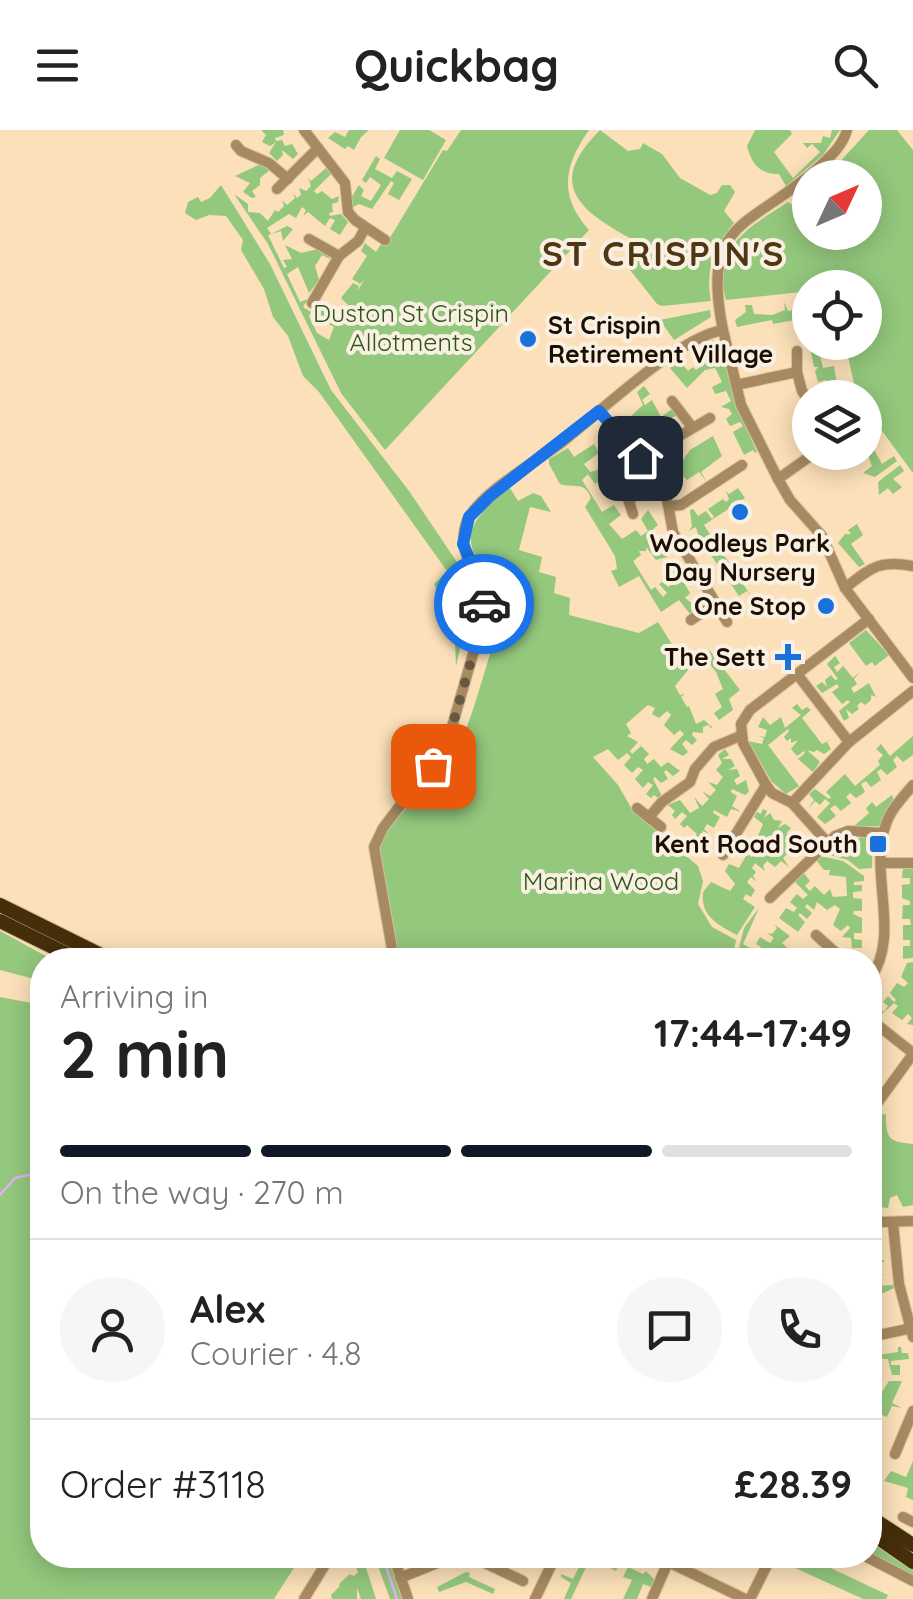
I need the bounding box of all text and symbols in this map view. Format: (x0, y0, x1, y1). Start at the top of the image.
text: Quickbag (354, 37, 559, 93)
icon: menu (30, 38, 85, 93)
icon: search (828, 38, 883, 93)
north arrow (792, 160, 882, 250)
map controls (792, 160, 882, 470)
district label: ST CRISPIN'S (542, 231, 786, 275)
button: locate (792, 270, 882, 360)
park label: Duston St Crispin Allotments (313, 297, 509, 357)
place label: St Crispin Retirement Village (548, 309, 773, 369)
marker: St Crispin Retirement Village (517, 328, 539, 350)
button: layers (792, 380, 882, 470)
pin (598, 416, 683, 501)
icon: home (613, 431, 668, 486)
marker: Woodleys Park Day Nursery (729, 501, 751, 523)
place label: Woodleys Park Day Nursery (650, 527, 830, 587)
courier (434, 554, 534, 654)
icon: car (457, 577, 512, 632)
place label: One Stop (694, 590, 806, 621)
marker: One Stop (815, 595, 837, 617)
place label: The Sett (664, 641, 766, 672)
marker: The Sett (775, 644, 801, 670)
pin (391, 724, 476, 809)
icon: bag (406, 739, 461, 794)
place label: Kent Road South (654, 828, 858, 859)
marker: Kent Road South (867, 833, 889, 855)
park label: Marina Wood (523, 865, 679, 896)
text: Arriving in (60, 976, 209, 1016)
text: 17:44–17:49 (654, 1009, 852, 1057)
text: 2 min (60, 1013, 229, 1094)
text: On the way · 270 m (60, 1172, 344, 1212)
button: person (60, 1277, 165, 1382)
button: chat (617, 1277, 722, 1382)
button: phone (747, 1277, 852, 1382)
text: Alex (190, 1285, 265, 1333)
text: Courier · 4.8 (190, 1333, 362, 1373)
text: Order #3118 (60, 1460, 266, 1508)
text: £28.39 (734, 1460, 852, 1508)

